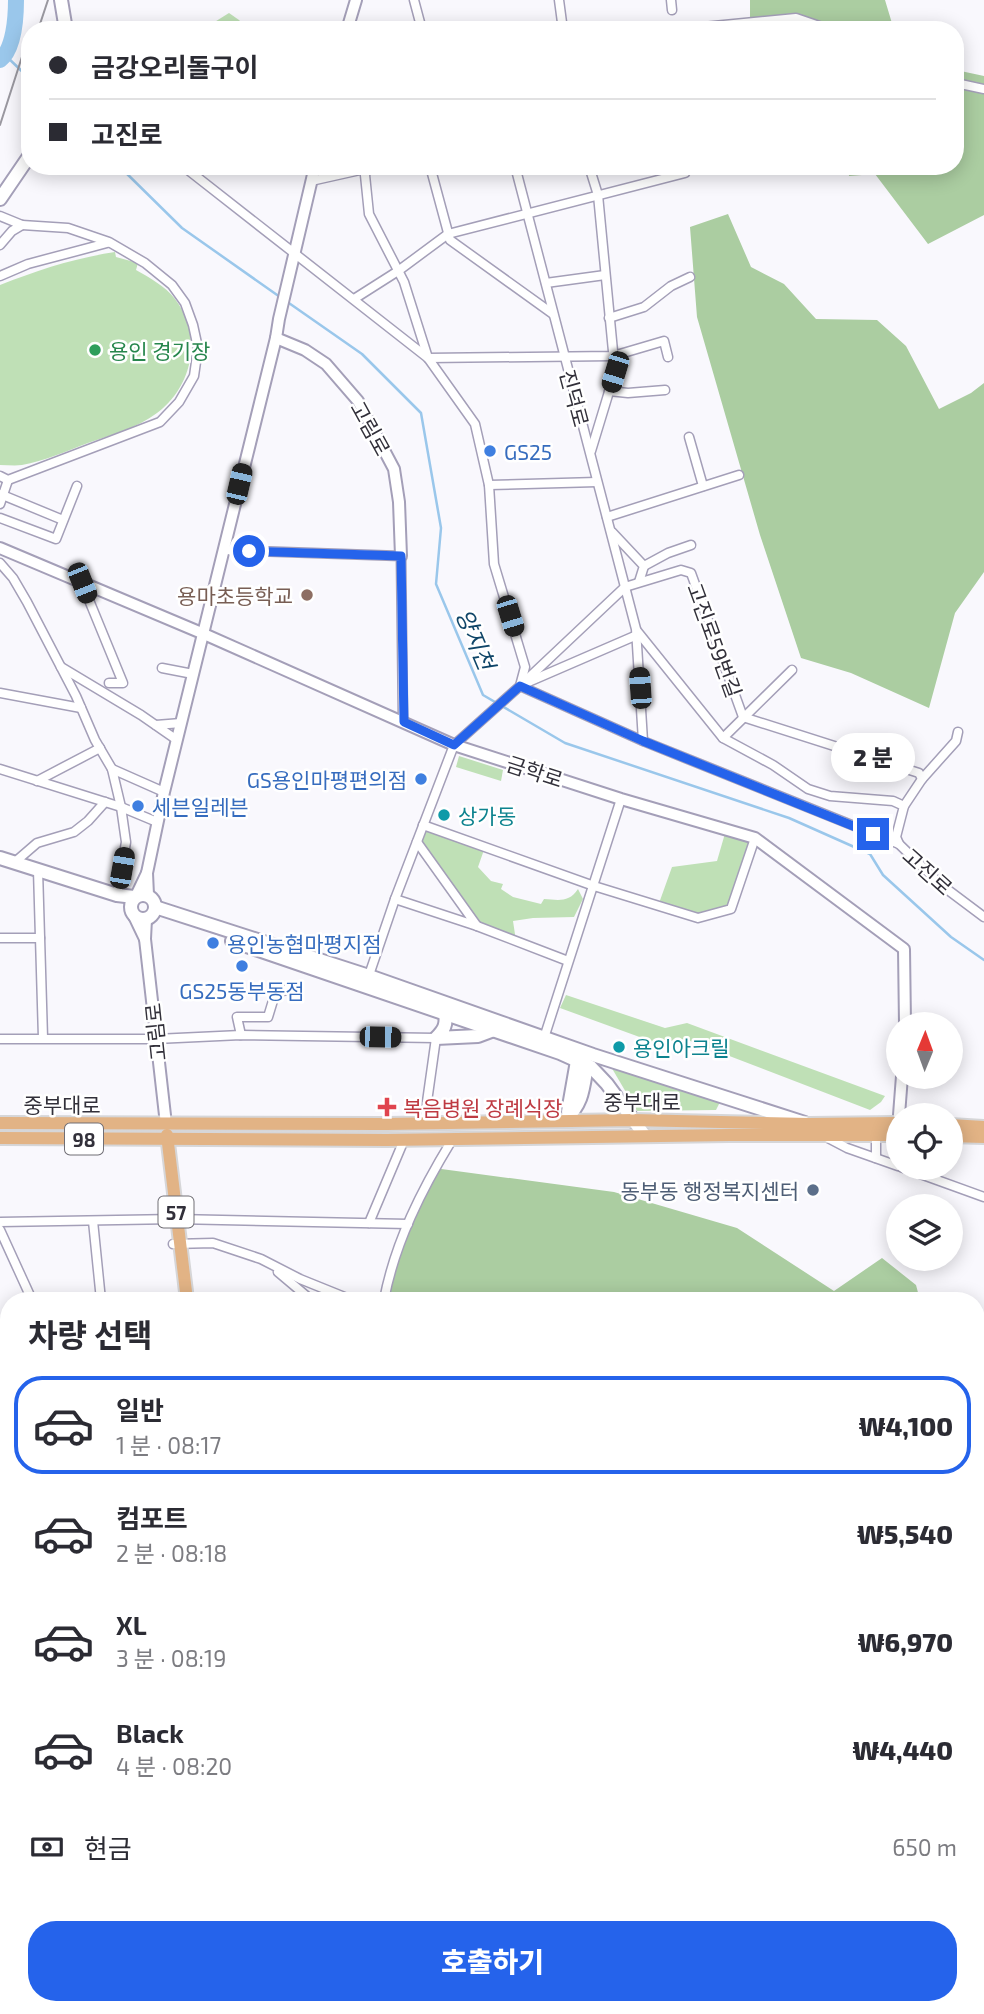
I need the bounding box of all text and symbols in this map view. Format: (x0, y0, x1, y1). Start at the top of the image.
text: 금강오리돌구이 (91, 51, 258, 82)
text: 고진로 (91, 118, 163, 149)
place label: 용인 경기장 (109, 338, 210, 363)
marker: 용인 경기장 (87, 342, 103, 358)
car (599, 349, 632, 395)
street label: 진덕로 (555, 367, 595, 429)
street label: 고림로 (346, 397, 396, 459)
place label: GS25 (504, 439, 552, 464)
marker: GS25 (482, 443, 498, 459)
car (225, 461, 254, 507)
route start (233, 535, 265, 567)
car (65, 560, 100, 606)
street label: 고진로59번길 (683, 579, 747, 701)
place label: 용마초등학교 (177, 583, 293, 608)
marker: 용마초등학교 (299, 587, 315, 603)
car (494, 593, 527, 639)
water label: 양지천 (451, 604, 502, 676)
car (629, 666, 652, 710)
callout: 2 분 (831, 732, 915, 782)
text: 2 분 (853, 743, 893, 771)
street label: 금학로 (504, 750, 566, 792)
place label: GS용인마평편의점 (247, 767, 407, 792)
marker: GS용인마평편의점 (413, 771, 429, 787)
place label: 세븐일레븐 (152, 794, 249, 819)
marker: 세븐일레븐 (130, 798, 146, 814)
place label: 상가동 (458, 803, 516, 828)
marker: 상가동 (436, 807, 452, 823)
route end (857, 818, 889, 850)
street label: 고진로 (898, 842, 958, 900)
car (109, 845, 136, 891)
place label: 용인농협마평지점 (227, 931, 382, 956)
marker: 용인농협마평지점 (205, 935, 221, 951)
marker: GS25동부동점 (234, 958, 250, 974)
place label: GS25동부동점 (179, 978, 305, 1003)
street label: 고림로 (140, 1002, 170, 1062)
north arrow (886, 1012, 962, 1088)
map controls (886, 1012, 963, 1271)
car (359, 1026, 402, 1048)
place label: 용인아크릴 (633, 1035, 730, 1060)
marker: 용인아크릴 (611, 1039, 627, 1055)
street label: 중부대로 (603, 1089, 681, 1114)
street label: 중부대로 (23, 1092, 101, 1117)
place label: 복음병원 장례식장 (403, 1095, 562, 1120)
marker: 복음병원 장례식장 (377, 1097, 397, 1117)
button: locate (886, 1103, 963, 1180)
road number: 98 (65, 1124, 103, 1154)
place label: 동부동 행정복지센터 (620, 1178, 799, 1203)
marker: 동부동 행정복지센터 (805, 1182, 821, 1198)
button: layers (886, 1194, 963, 1271)
road number: 57 (158, 1196, 194, 1228)
text: 차량 선택 (28, 1315, 153, 1353)
icon: car (32, 1394, 95, 1457)
text: 일반 (116, 1394, 164, 1425)
text: ₩4,100 (859, 1410, 953, 1441)
text: 1 분 · 08:17 (116, 1431, 221, 1459)
icon: car (32, 1502, 95, 1565)
text: 컴포트 (116, 1502, 188, 1533)
text: ₩5,540 (857, 1518, 953, 1549)
text: 2 분 · 08:18 (116, 1539, 227, 1567)
text: XL (116, 1609, 147, 1640)
icon: car (32, 1610, 95, 1673)
text: ₩6,970 (858, 1626, 953, 1657)
text: 3 분 · 08:19 (116, 1644, 226, 1672)
text: Black (116, 1717, 184, 1748)
icon: car (32, 1718, 95, 1781)
text: ₩4,440 (852, 1734, 953, 1765)
text: 4 분 · 08:20 (116, 1752, 232, 1780)
icon: cash (28, 1828, 66, 1866)
text: 현금 (84, 1832, 132, 1863)
text: 650 m (892, 1833, 957, 1861)
button: 호출하기 (28, 1921, 957, 2001)

